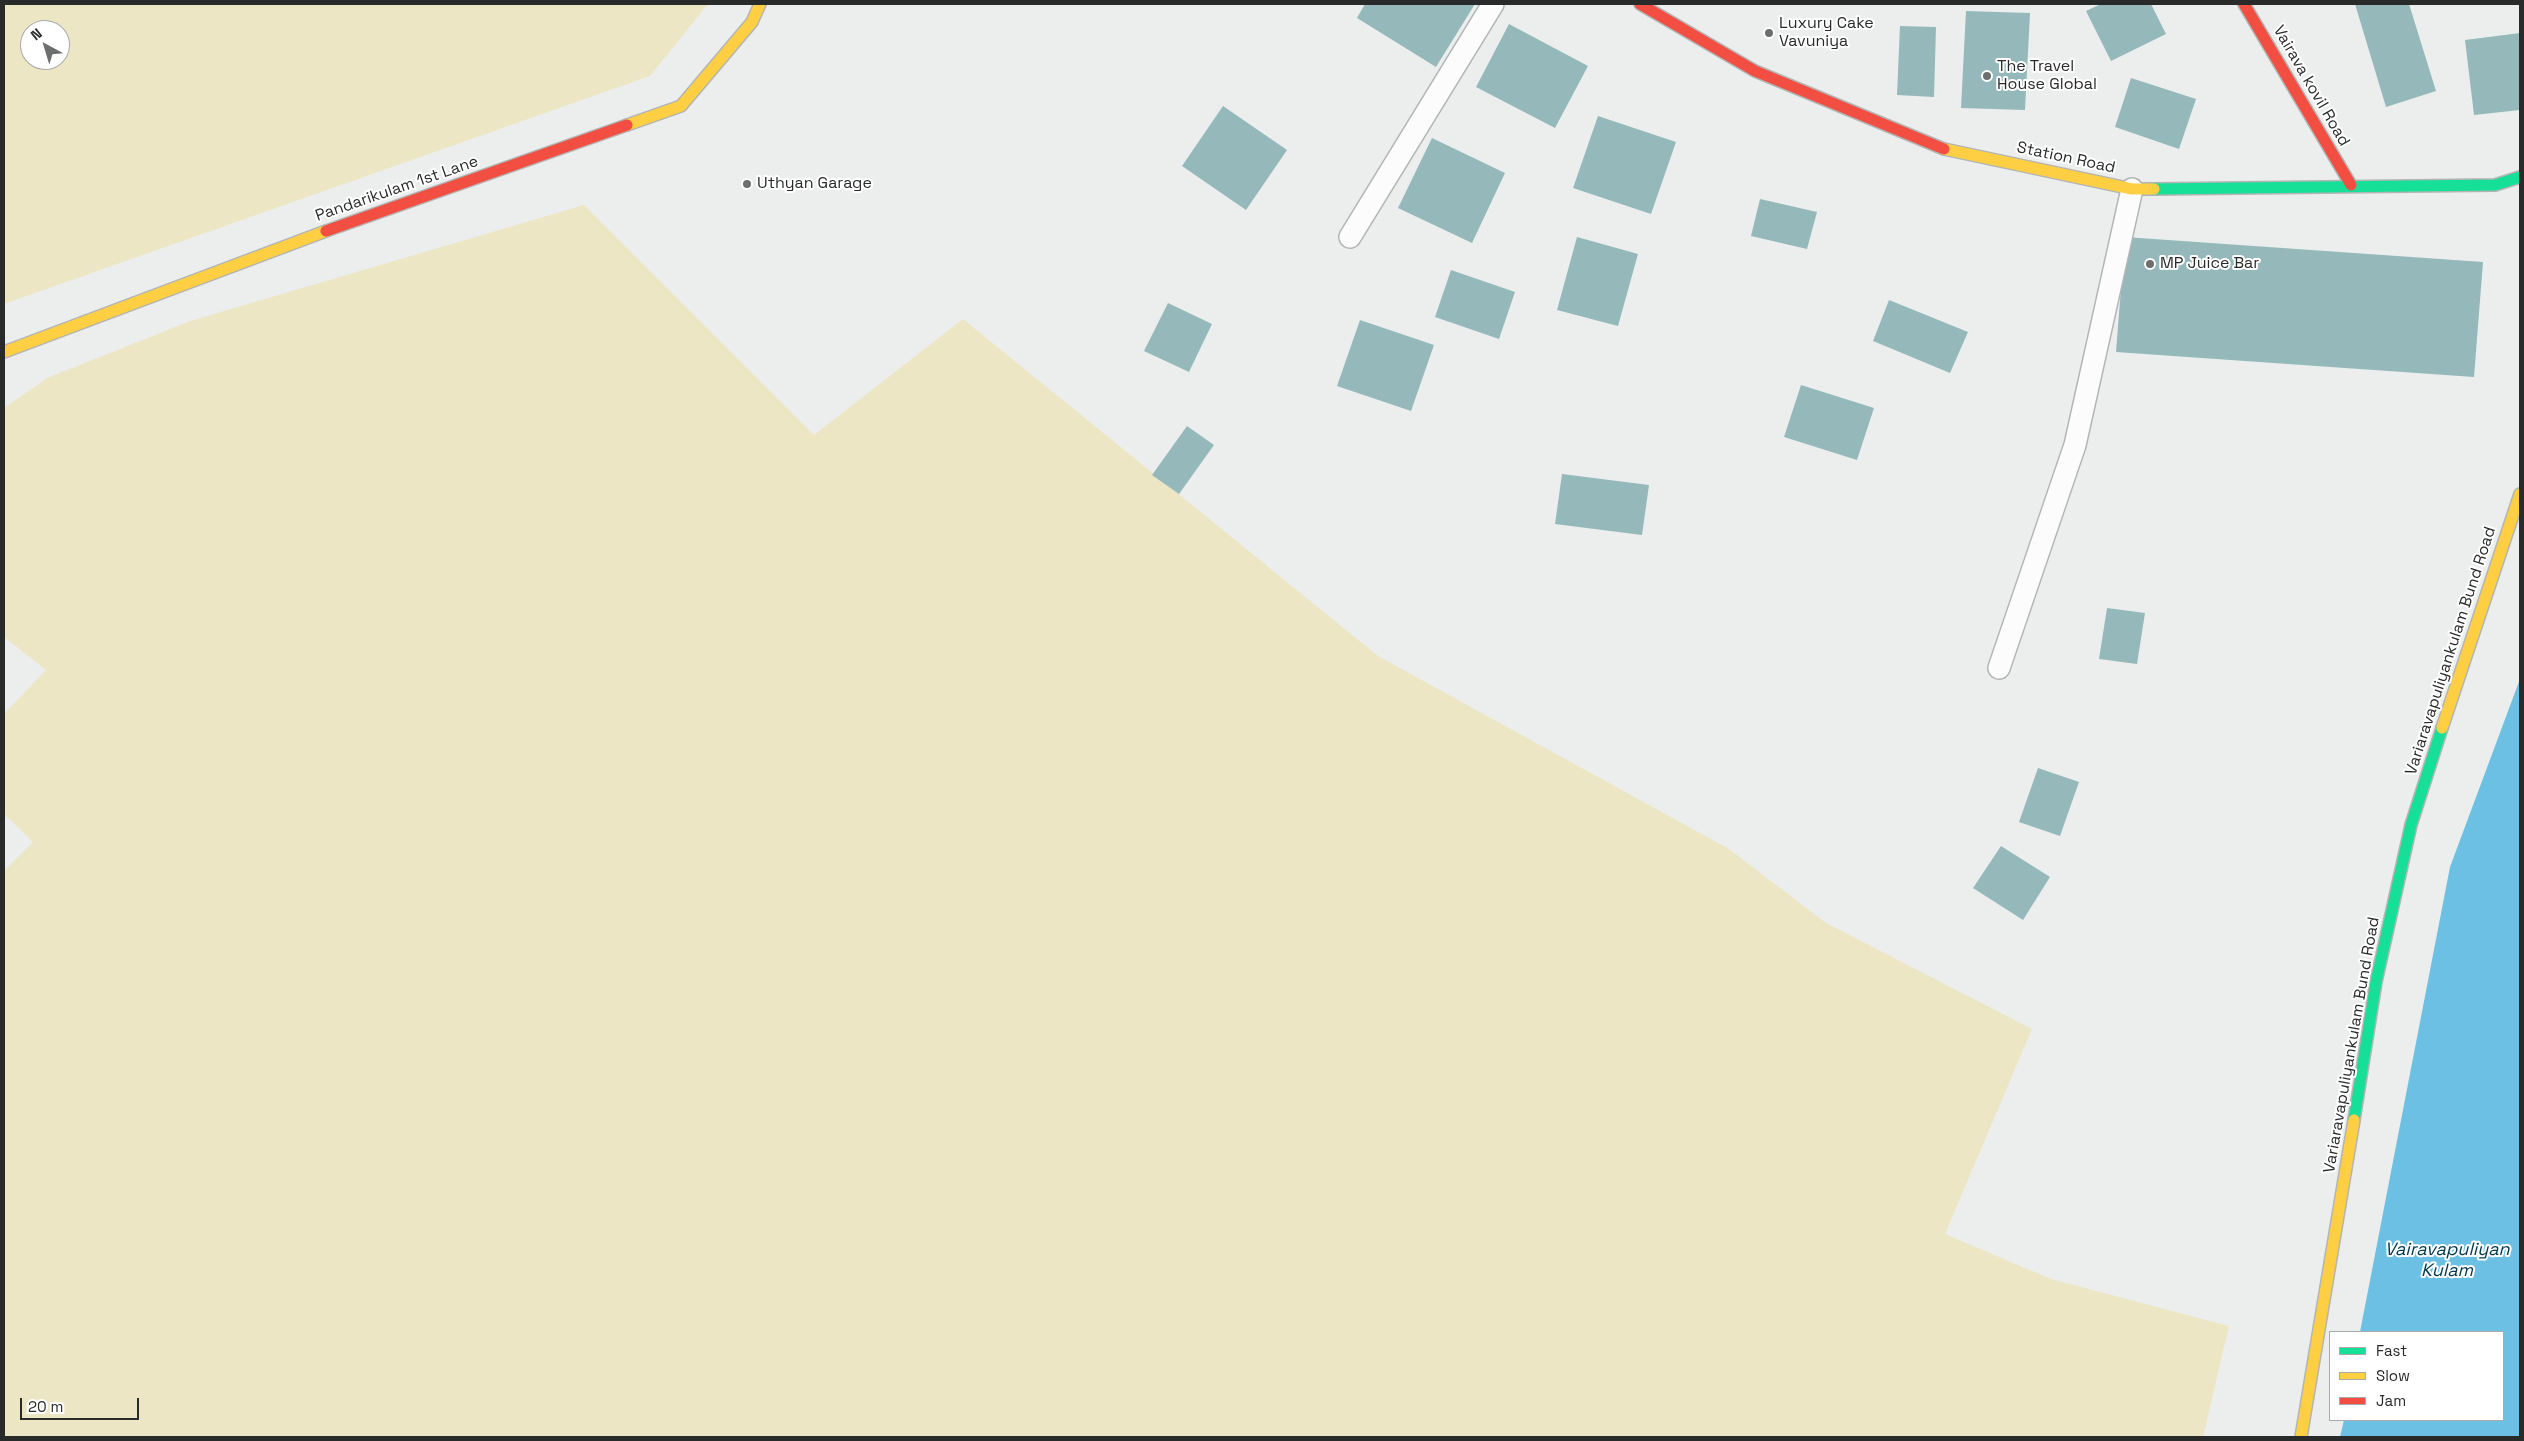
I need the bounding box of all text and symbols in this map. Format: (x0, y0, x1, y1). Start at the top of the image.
place label: Luxury Cake Vavuniya (1779, 14, 1874, 52)
north arrow (20, 20, 70, 70)
street label: Vairava kovil Road (2269, 22, 2353, 150)
text: N (27, 24, 45, 44)
marker: Luxury Cake Vavuniya (1763, 27, 1775, 39)
place label: The Travel House Global (1997, 57, 2097, 95)
marker: The Travel House Global (1981, 70, 1993, 82)
street label: Station Road (2015, 138, 2117, 178)
street label: Pandarikulam 1st Lane (313, 152, 481, 226)
place label: Uthyan Garage (757, 174, 872, 194)
marker: Uthyan Garage (741, 178, 753, 190)
place label: MP Juice Bar (2160, 254, 2259, 274)
marker: MP Juice Bar (2144, 258, 2156, 270)
street label: Variaravapuliyankulam Bund Road (2402, 524, 2500, 778)
street label: Variaravapuliyankulam Bund Road (2320, 915, 2384, 1175)
water label: Vairavapuliyan Kulam (2384, 1239, 2510, 1282)
legend (2329, 1331, 2504, 1421)
text: Fast (2376, 1341, 2407, 1360)
text: Slow (2376, 1366, 2410, 1385)
scale bar (22, 1388, 141, 1420)
text: Jam (2376, 1391, 2406, 1410)
text: 20 m (28, 1397, 63, 1416)

